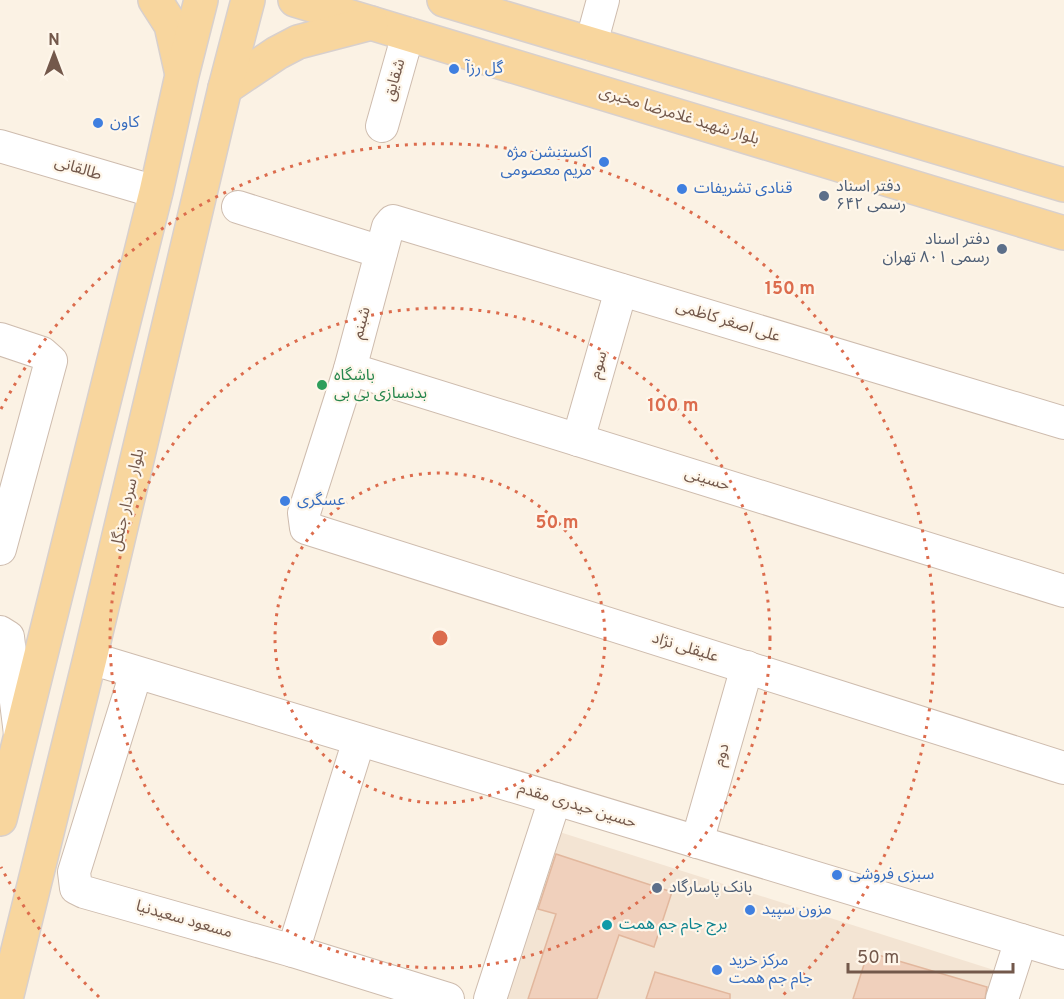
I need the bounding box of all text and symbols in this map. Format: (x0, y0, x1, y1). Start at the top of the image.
north arrow (24, 24, 84, 84)
text: N (48, 31, 60, 51)
street label: شقایق (379, 57, 411, 103)
place label: گل رزآ (465, 59, 504, 79)
marker: گل رزآ (447, 62, 461, 76)
street label: بلوار شهید غلامرضا مخبری (597, 82, 761, 150)
place label: کاون (110, 113, 140, 133)
marker: کاون (91, 116, 105, 130)
place label: اکستنشن مژه مریم معصومی (501, 143, 592, 182)
street label: طالقانی (52, 152, 104, 186)
marker: اکستنشن مژه مریم معصومی (597, 155, 611, 169)
place label: دفتر اسناد رسمی ۶۴۲ (836, 177, 906, 215)
place label: قنادی تشریفات (694, 179, 792, 199)
marker: قنادی تشریفات (675, 182, 689, 196)
marker: دفتر اسناد رسمی ۶۴۲ (817, 189, 831, 203)
place label: دفتر اسناد رسمی ۸۰۱ تهران (882, 230, 990, 268)
marker: دفتر اسناد رسمی ۸۰۱ تهران (995, 242, 1009, 256)
text: 150 m (765, 278, 815, 301)
street label: علی اصغر کاظمی (673, 297, 783, 347)
street label: شبنم (348, 305, 377, 342)
street label: سوم (586, 349, 613, 381)
place label: باشگاه بدنسازی بی بی (334, 366, 427, 404)
marker: باشگاه بدنسازی بی بی (315, 378, 329, 392)
text: 100 m (647, 395, 699, 418)
street label: بلوار سردار جنگل (107, 447, 149, 553)
street label: حسینی (682, 464, 732, 496)
place label: عسگری (297, 491, 345, 511)
marker: عسگری (278, 494, 292, 508)
text: 50 m (535, 512, 579, 535)
centre of rings (430, 628, 450, 648)
street label: علیقلی نژاد (649, 628, 721, 668)
street label: دوم (709, 741, 736, 769)
street label: حسین حیدری مقدم (515, 778, 639, 834)
place label: سبزی فروشی (849, 865, 934, 885)
marker: سبزی فروشی (830, 868, 844, 882)
place label: بانک پاسارگاد (669, 878, 752, 898)
marker: بانک پاسارگاد (650, 881, 664, 895)
street label: مسعود سعیدنیا (133, 897, 235, 943)
place label: مزون سپید (762, 900, 832, 920)
marker: مزون سپید (743, 903, 757, 917)
place label: برج جام جم همت (619, 915, 727, 936)
marker: برج جام جم همت (600, 918, 614, 932)
scale bar (848, 936, 1013, 974)
text: 50 m (857, 947, 899, 970)
place label: مرکز خرید جام جم همت (729, 951, 813, 990)
marker: مرکز خرید جام جم همت (710, 963, 724, 977)

